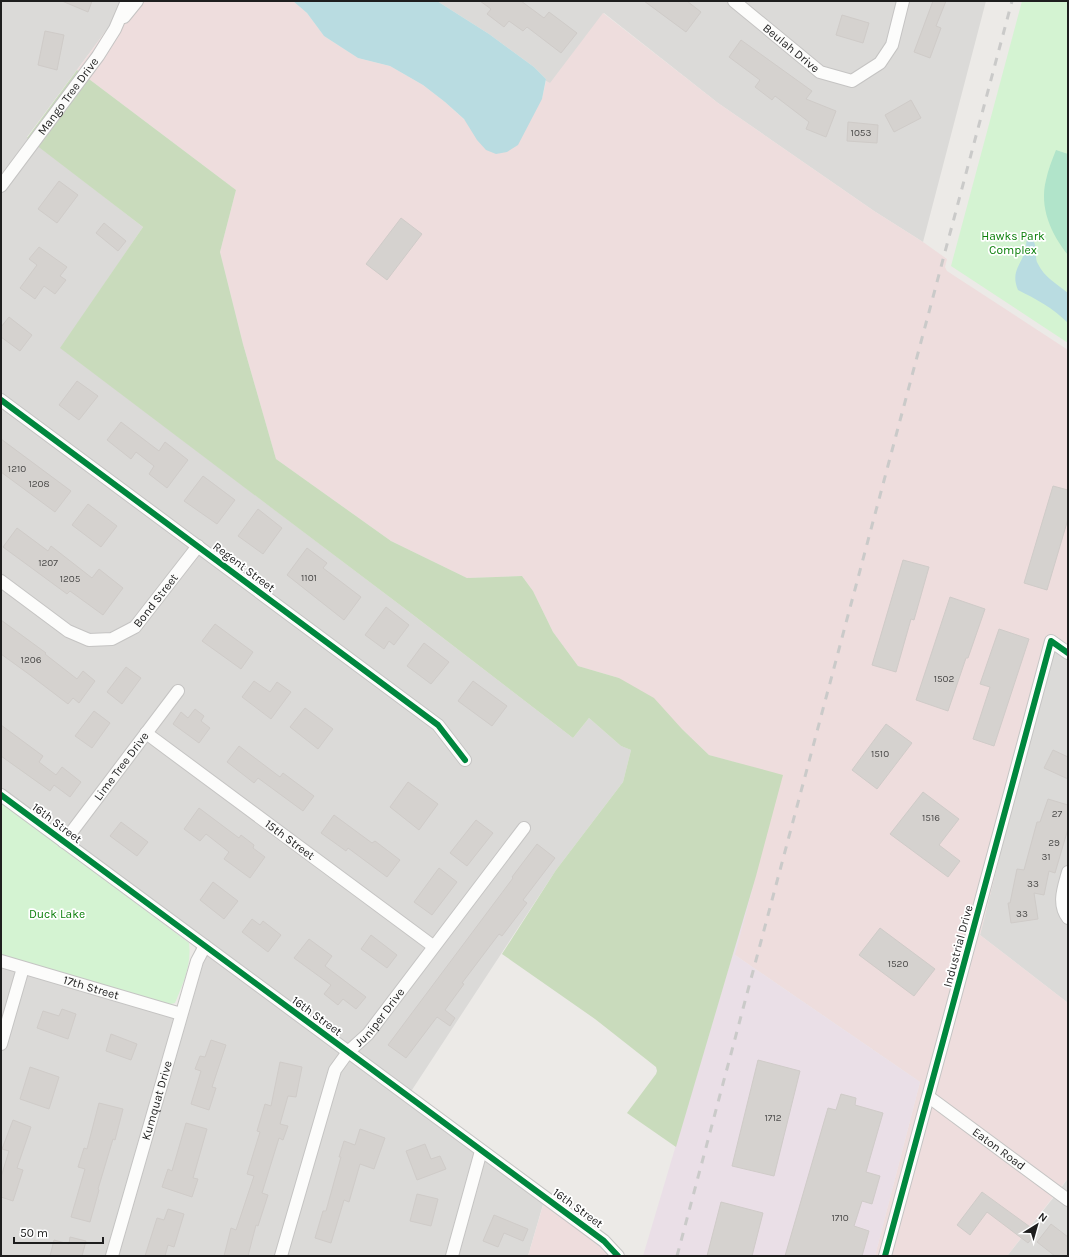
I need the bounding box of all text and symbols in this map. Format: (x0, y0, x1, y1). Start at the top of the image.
street label: Beulah Drive (760, 21, 822, 75)
street label: Mango Tree Drive (35, 55, 101, 138)
house number: 1053 (851, 127, 871, 139)
park label: Hawks Park Complex (981, 229, 1045, 257)
house number: 1210 (8, 463, 26, 475)
house number: 1208 (28, 478, 50, 490)
street label: Regent Street (210, 539, 278, 595)
house number: 1207 (38, 557, 58, 569)
street label: Bond Street (130, 570, 181, 630)
house number: 1101 (301, 572, 317, 584)
house number: 1205 (60, 573, 81, 585)
house number: 1206 (21, 654, 42, 666)
house number: 1502 (934, 673, 955, 685)
street label: Lime Tree Drive (91, 729, 152, 803)
house number: 1510 (871, 748, 889, 760)
street label: 16th Street (29, 800, 85, 846)
house number: 27 (1052, 808, 1063, 820)
house number: 1516 (922, 812, 940, 824)
street label: 15th Street (262, 817, 318, 863)
house number: 29 (1048, 837, 1060, 849)
house number: 31 (1041, 851, 1051, 863)
house number: 33 (1027, 878, 1039, 890)
street label: Industrial Drive (940, 903, 976, 989)
park label: Duck Lake (29, 907, 85, 921)
house number: 33 (1016, 908, 1028, 920)
house number: 1520 (888, 958, 908, 970)
street label: 17th Street (62, 973, 121, 1002)
street label: Juniper Drive (352, 985, 407, 1050)
street label: 16th Street (289, 993, 345, 1039)
street label: Kumquat Drive (139, 1059, 175, 1142)
house number: 1712 (764, 1112, 782, 1124)
street label: Eaton Road (970, 1125, 1028, 1173)
street label: 16th Street (550, 1185, 606, 1231)
north arrow (1017, 1205, 1057, 1245)
text: N (1036, 1210, 1050, 1225)
house number: 1710 (831, 1212, 849, 1224)
scale bar (14, 1219, 103, 1245)
text: 50 m (20, 1226, 48, 1240)

